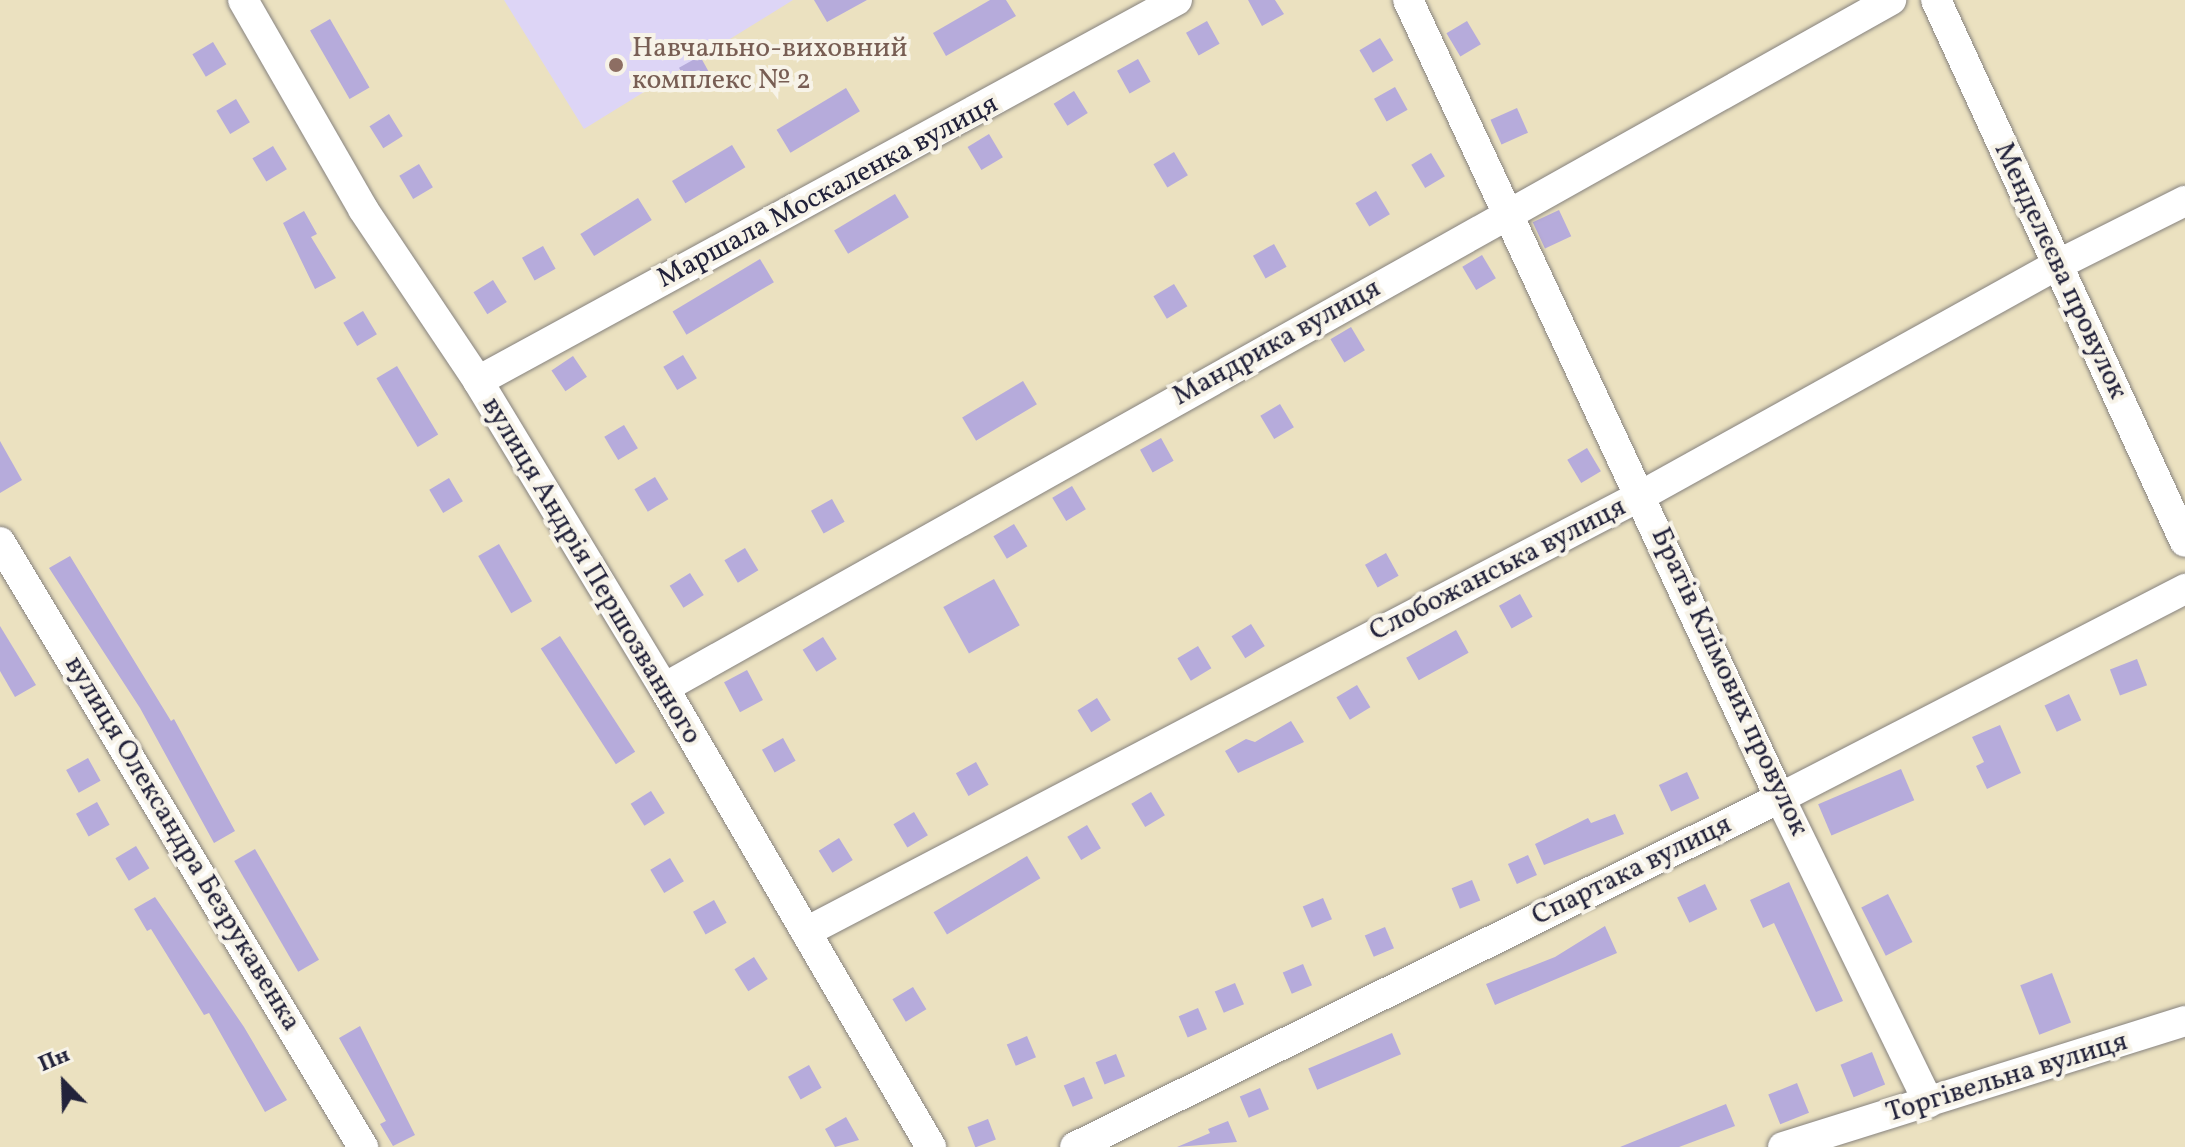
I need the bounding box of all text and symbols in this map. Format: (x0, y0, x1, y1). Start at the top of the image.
place label: Навчально-виховний комплекс № 2 (632, 32, 907, 98)
marker: Навчально-виховний комплекс № 2 (607, 56, 625, 74)
street label: Маршала Москаленка вулиця (652, 88, 1004, 296)
street label: Менделєєва провулок (1986, 137, 2134, 405)
street label: Мандрика вулиця (1167, 272, 1387, 414)
street label: вулиця Андрія Першозванного (474, 391, 708, 751)
street label: Слобожанська вулиця (1364, 491, 1632, 649)
street label: Братів Клімових провулок (1643, 523, 1815, 841)
street label: вулиця Олександра Безрукавенка (56, 650, 308, 1038)
street label: Спартака вулиця (1527, 808, 1737, 934)
street label: Торгівельна вулиця (1882, 1025, 2132, 1131)
text: Пн (34, 1040, 75, 1081)
north arrow (24, 1043, 104, 1123)

